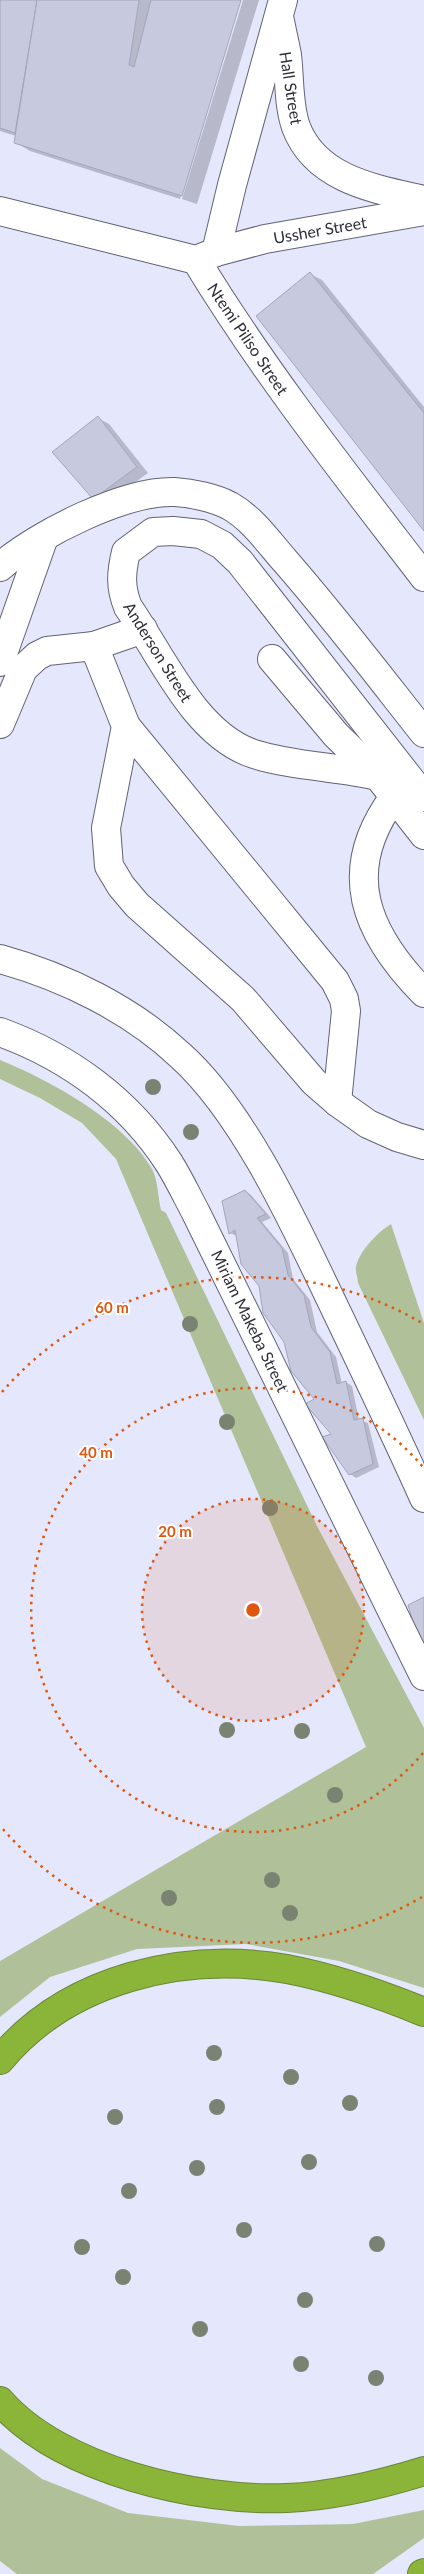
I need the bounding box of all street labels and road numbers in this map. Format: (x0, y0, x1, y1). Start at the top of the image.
street label: Hall Street (276, 50, 307, 126)
street label: Ussher Street (272, 212, 368, 247)
street label: Ntemi Piliso Street (204, 279, 293, 398)
street label: Anderson Street (120, 598, 197, 705)
street label: Miriam Makeba Street (208, 1247, 293, 1395)

